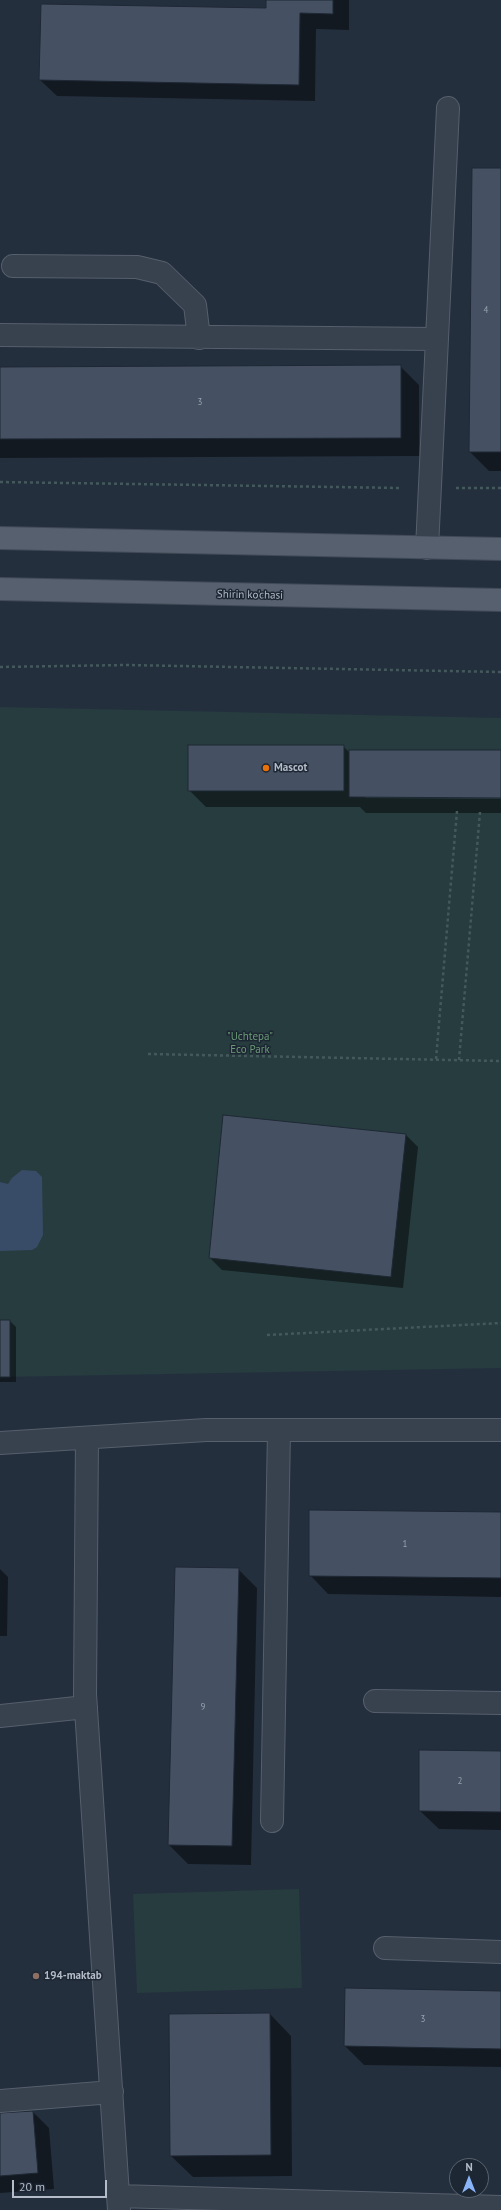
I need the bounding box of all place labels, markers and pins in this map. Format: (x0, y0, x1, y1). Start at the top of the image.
place label: Mascot (274, 761, 307, 775)
marker: Mascot (261, 763, 271, 773)
place label: 194-maktab (44, 1969, 102, 1983)
marker: 194-maktab (31, 1971, 41, 1981)

